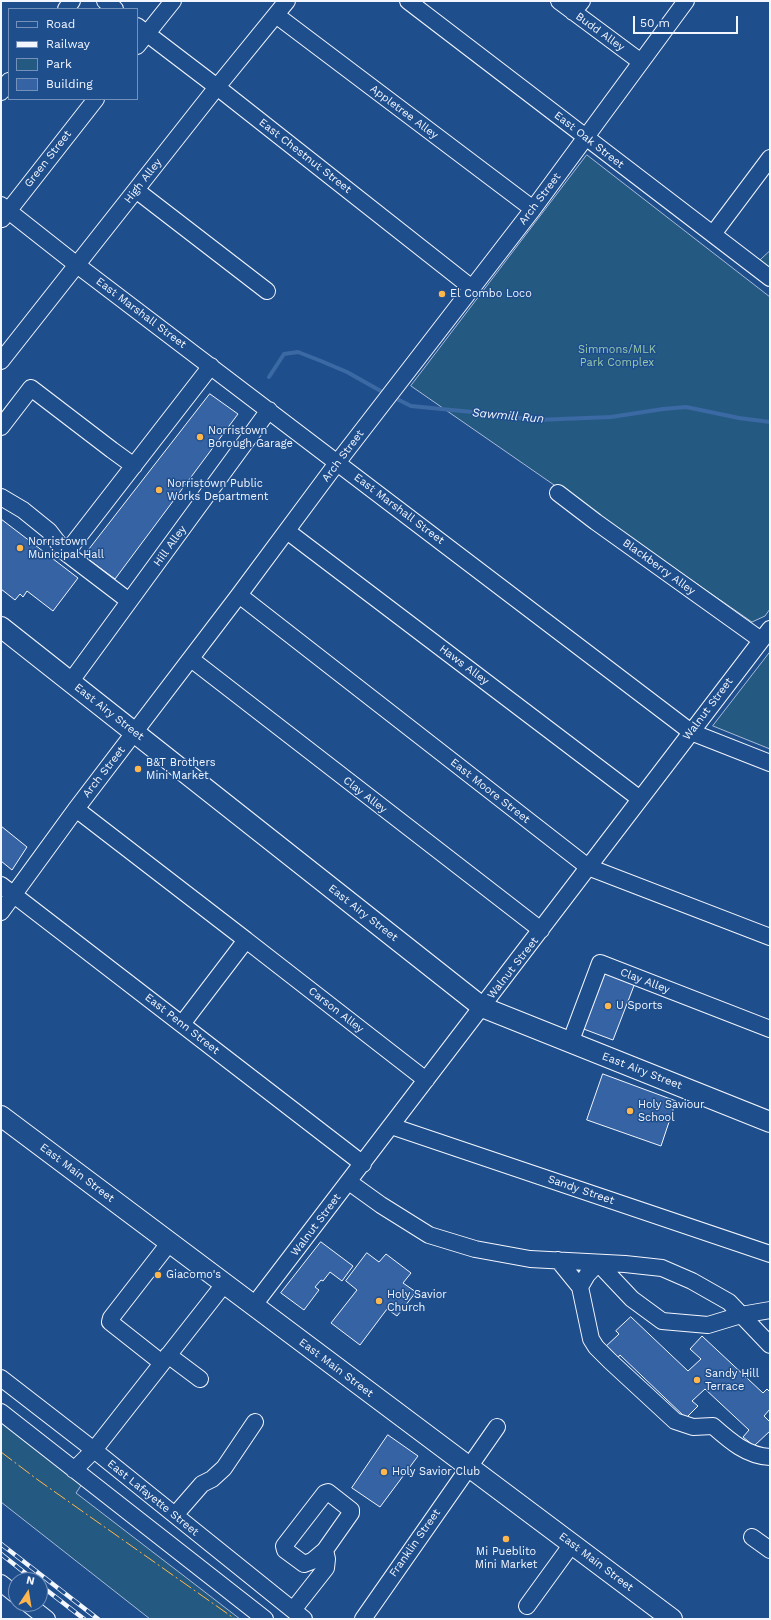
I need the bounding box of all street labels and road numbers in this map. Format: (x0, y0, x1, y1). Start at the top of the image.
street label: Budd Alley (573, 10, 627, 54)
street label: Appletree Alley (367, 82, 441, 142)
street label: East Oak Street (551, 109, 627, 171)
street label: East Chestnut Street (256, 116, 354, 196)
street label: Green Street (22, 128, 74, 190)
street label: High Alley (121, 156, 165, 206)
street label: Arch Street (516, 171, 564, 227)
street label: East Marshall Street (93, 275, 189, 351)
street label: Arch Street (319, 428, 367, 484)
street label: East Marshall Street (351, 471, 447, 547)
street label: Hill Alley (151, 523, 189, 569)
street label: Blackberry Alley (620, 536, 698, 598)
street label: Haws Alley (437, 642, 491, 688)
street label: Walnut Street (680, 675, 736, 743)
street label: East Airy Street (72, 681, 146, 743)
street label: Arch Street (80, 744, 128, 800)
street label: East Moore Street (448, 756, 532, 826)
street label: Clay Alley (340, 774, 390, 816)
street label: East Airy Street (326, 882, 400, 944)
street label: Walnut Street (485, 934, 541, 1002)
street label: Clay Alley (618, 966, 672, 996)
street label: Carson Alley (306, 984, 366, 1036)
street label: East Penn Street (142, 991, 222, 1057)
street label: East Airy Street (600, 1050, 684, 1092)
street label: East Main Street (37, 1141, 117, 1205)
street label: Sandy Street (546, 1172, 616, 1208)
street label: Walnut Street (288, 1191, 344, 1259)
street label: East Main Street (296, 1336, 376, 1400)
street label: East Lafayette Street (105, 1457, 201, 1539)
street label: Franklin Street (387, 1507, 443, 1579)
street label: East Main Street (556, 1530, 636, 1594)

